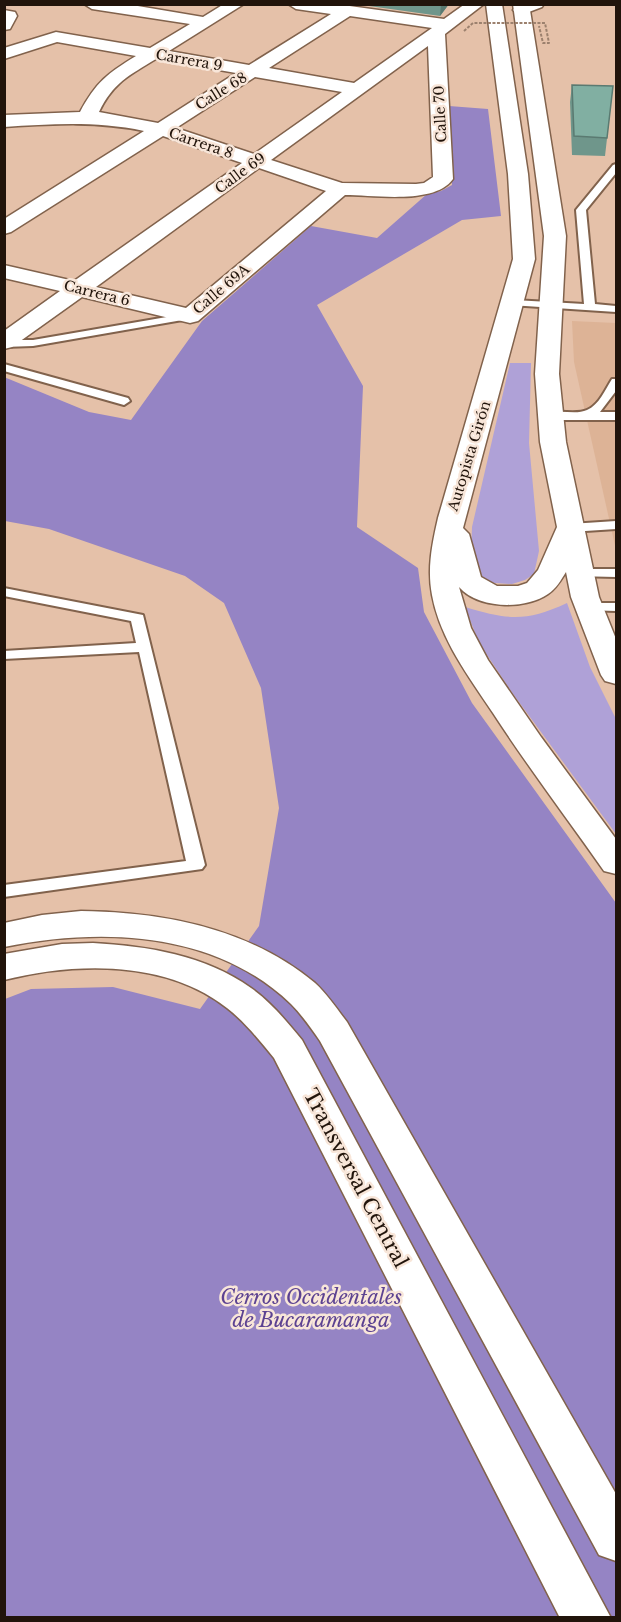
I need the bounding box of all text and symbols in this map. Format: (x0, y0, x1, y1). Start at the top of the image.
street label: Carrera 9 (154, 45, 224, 75)
street label: Calle 68 (192, 68, 250, 114)
street label: Calle 70 (430, 85, 450, 143)
street label: Carrera 8 (166, 124, 236, 162)
street label: Calle 69 (211, 149, 269, 197)
street label: Calle 69A (189, 260, 253, 318)
street label: Carrera 6 (62, 276, 132, 310)
street label: Autopista Girón (443, 398, 494, 514)
street label: Transversal Central (299, 1084, 413, 1272)
park label: Cerros Occidentales de Bucaramanga (220, 1285, 402, 1332)

